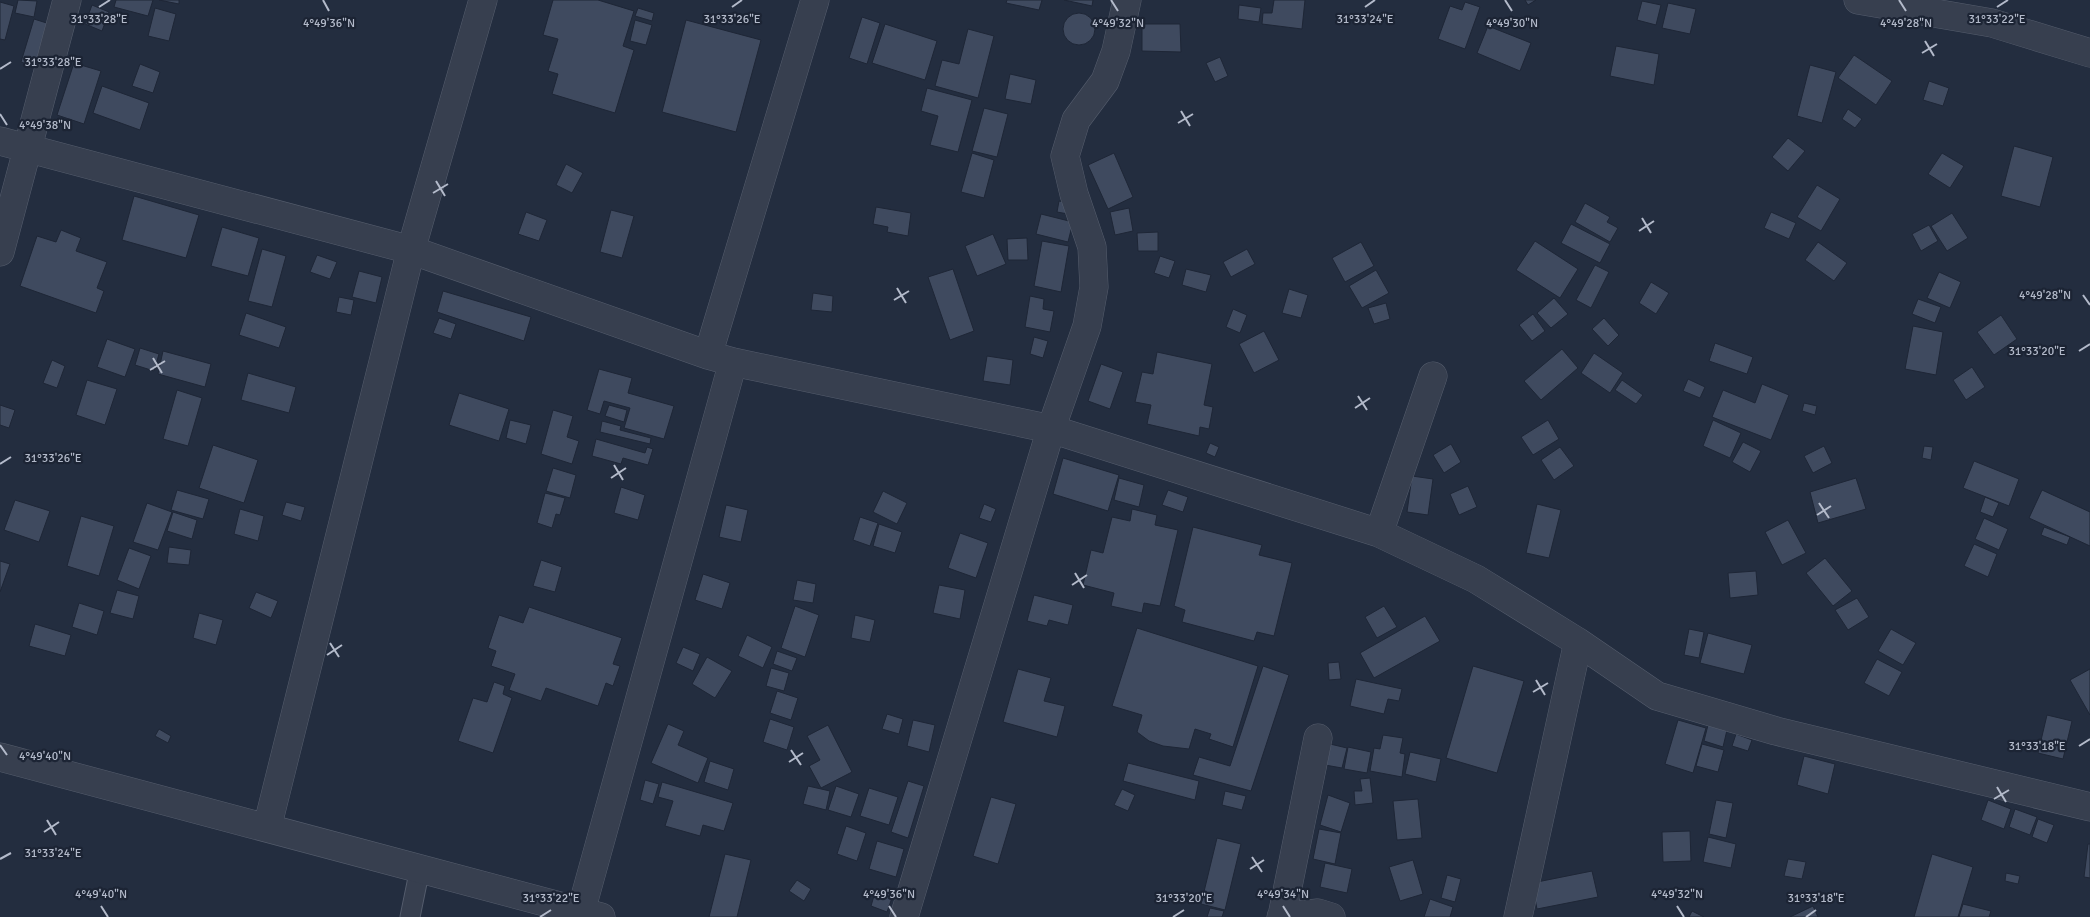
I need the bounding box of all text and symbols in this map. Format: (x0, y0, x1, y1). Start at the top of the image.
text: 31°33'28"E (70, 12, 128, 27)
text: 31°33'26"E (703, 12, 761, 27)
text: 31°33'24"E (1336, 12, 1394, 27)
text: 31°33'22"E (1968, 12, 2026, 27)
text: 4°49'36"N (303, 16, 355, 31)
text: 4°49'32"N (1092, 16, 1144, 31)
text: 4°49'30"N (1486, 16, 1538, 31)
text: 4°49'28"N (1880, 16, 1932, 31)
text: 31°33'28"E (24, 55, 82, 70)
text: 4°49'38"N (19, 118, 71, 133)
text: 4°49'28"N (2019, 288, 2071, 303)
text: 31°33'20"E (2008, 344, 2066, 359)
text: 31°33'26"E (24, 451, 82, 466)
text: 31°33'18"E (2008, 739, 2066, 754)
text: 4°49'40"N (19, 749, 71, 764)
text: 31°33'24"E (24, 846, 82, 861)
text: 4°49'40"N (75, 887, 127, 902)
text: 4°49'36"N (863, 887, 915, 902)
text: 4°49'34"N (1257, 887, 1309, 902)
text: 4°49'32"N (1651, 887, 1703, 902)
text: 31°33'22"E (522, 891, 580, 906)
text: 31°33'20"E (1155, 891, 1213, 906)
text: 31°33'18"E (1787, 891, 1845, 906)

